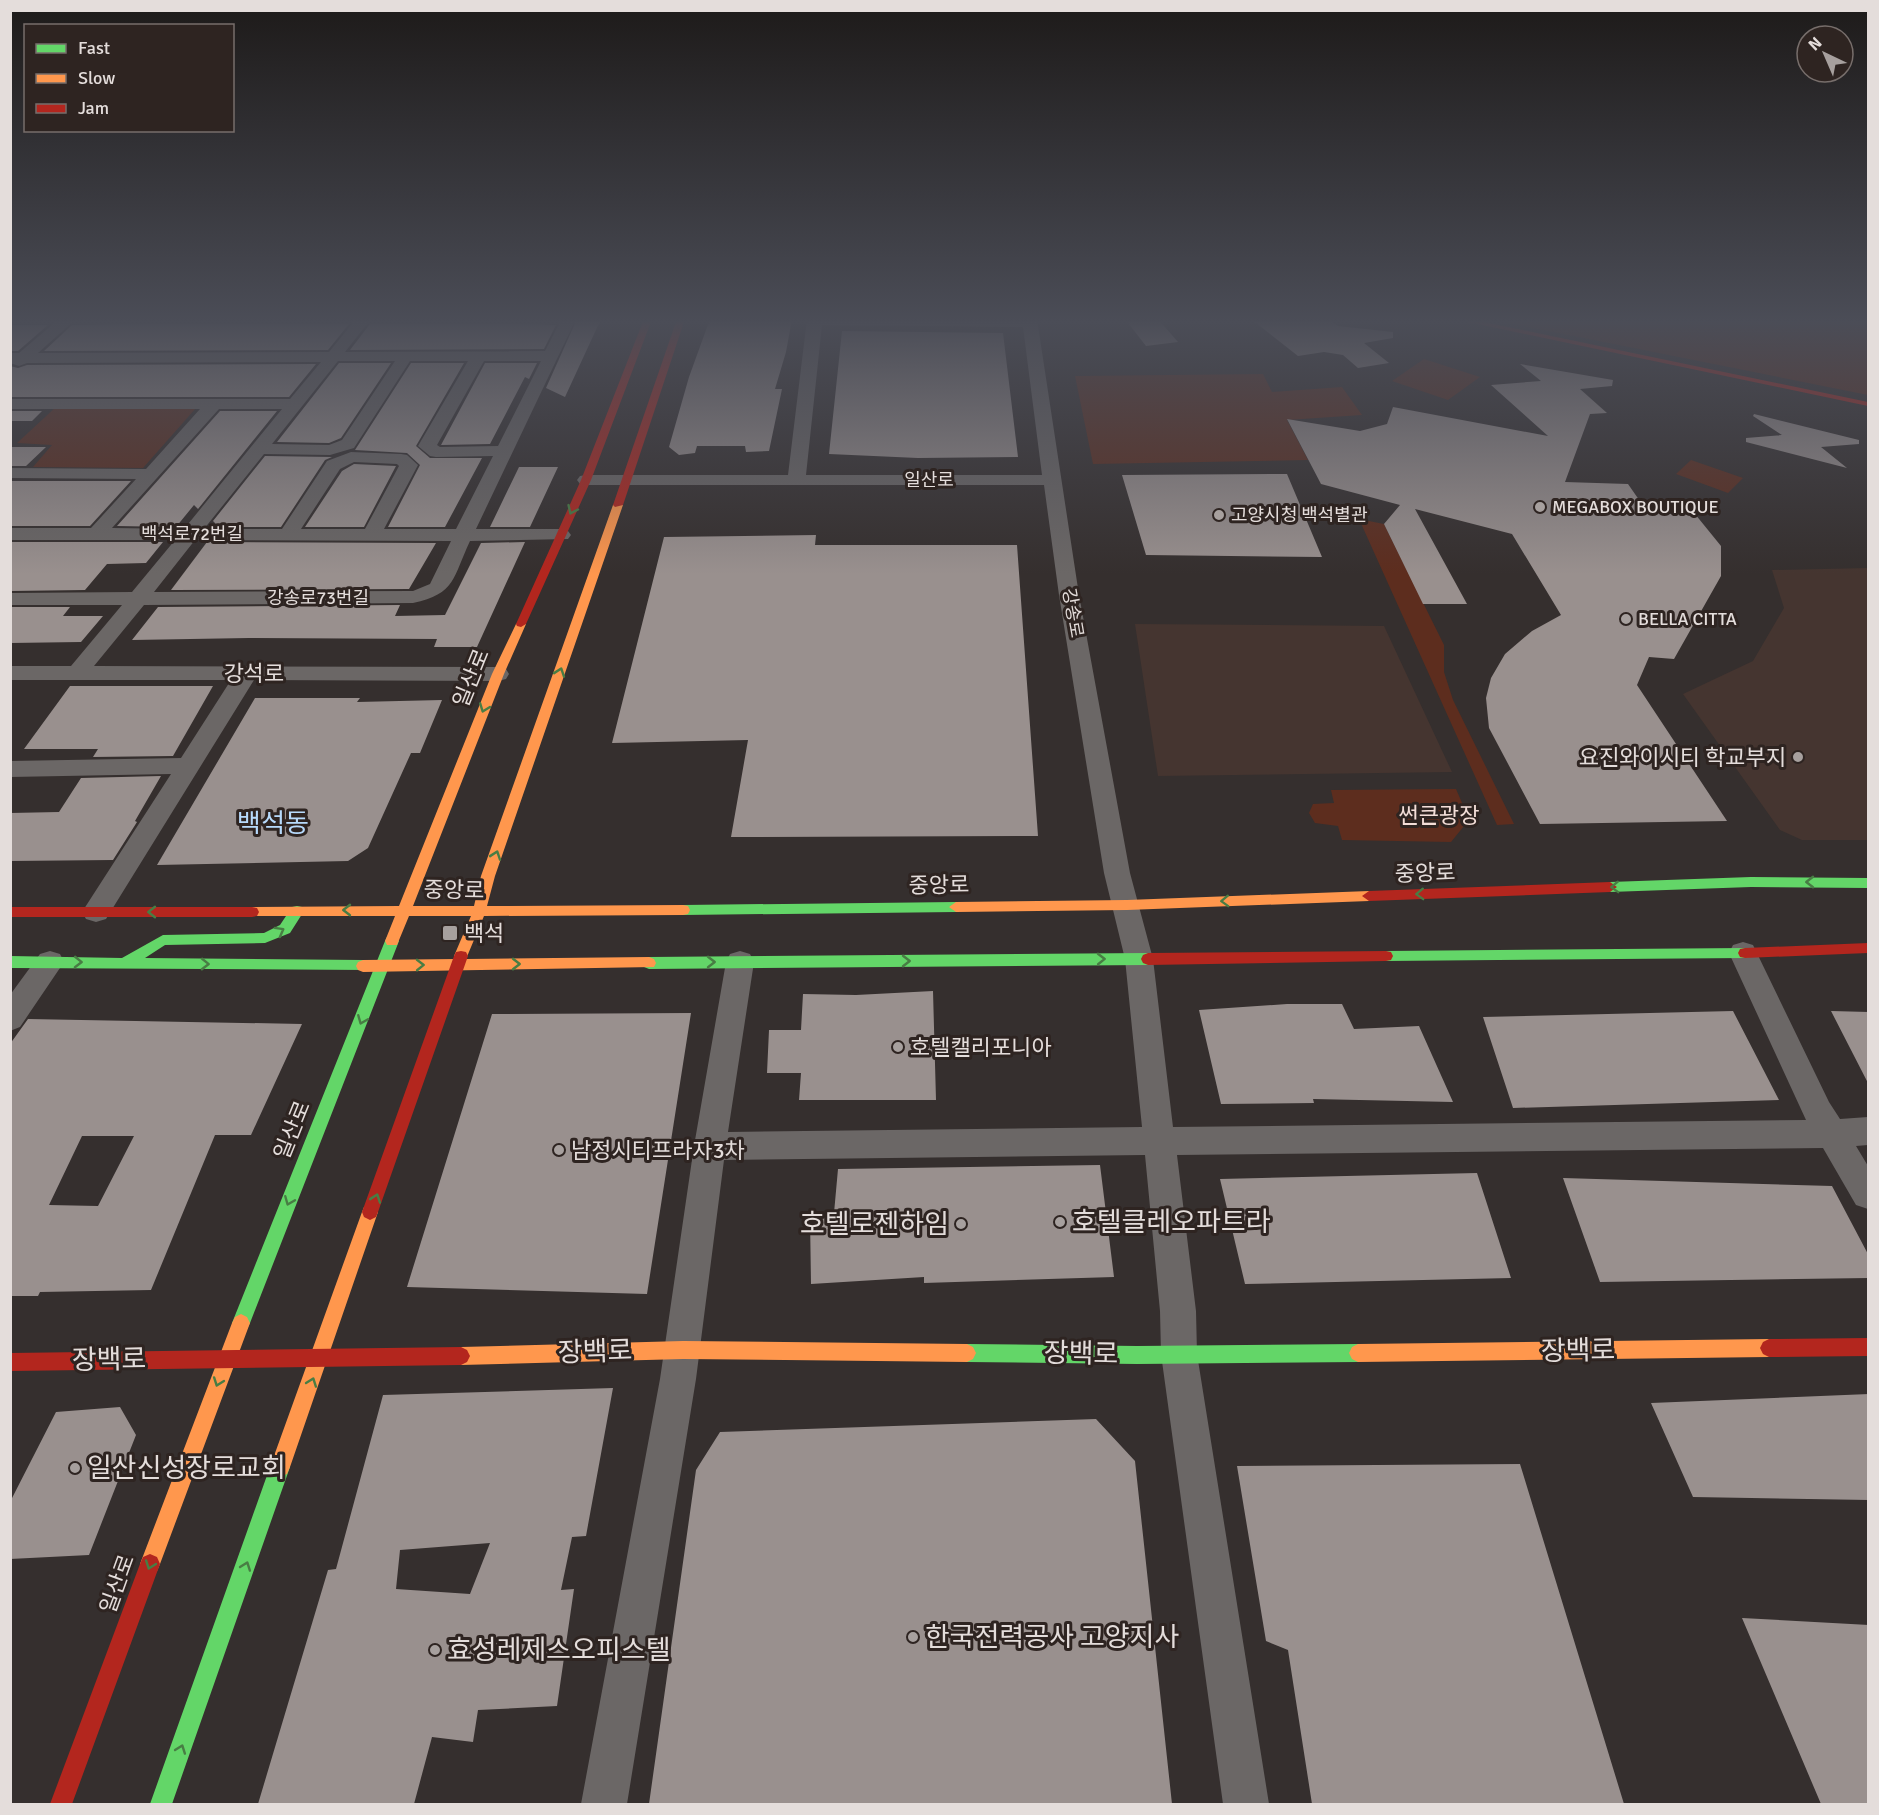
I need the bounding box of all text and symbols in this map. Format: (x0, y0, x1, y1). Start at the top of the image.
legend (24, 24, 234, 132)
north arrow (1795, 24, 1855, 84)
text: N (1804, 33, 1826, 55)
text: Fast (78, 37, 110, 59)
text: Slow (78, 67, 115, 89)
text: Jam (78, 97, 109, 119)
street label: 일산로 (904, 469, 954, 491)
place label: MEGABOX BOUTIQUE (1552, 496, 1719, 518)
marker: MEGABOX BOUTIQUE (1533, 500, 1547, 514)
one-way arrow (568, 504, 580, 515)
place label: 고양시청 백석별관 (1231, 504, 1368, 526)
marker: 고양시청 백석별관 (1212, 508, 1226, 522)
street label: 백석로72번길 (141, 523, 243, 545)
street label: 강송로73번길 (267, 587, 369, 609)
street label: 강송로 (1058, 587, 1088, 639)
place label: BELLA CITTA (1638, 608, 1737, 630)
marker: BELLA CITTA (1619, 612, 1633, 626)
street label: 일산로 (447, 645, 495, 711)
street label: 강석로 (224, 660, 284, 687)
one-way arrow (553, 667, 566, 677)
one-way arrow (479, 702, 492, 713)
place label: 요진와이시티 학교부지 (1579, 744, 1786, 771)
marker: 요진와이시티 학교부지 (1791, 750, 1805, 764)
park label: 썬큰광장 (1399, 802, 1479, 829)
district label: 백석동 (237, 808, 309, 840)
one-way arrow (488, 851, 501, 861)
street label: 중앙로 (1394, 858, 1456, 888)
street label: 중앙로 (908, 871, 970, 899)
street label: 중앙로 (423, 876, 485, 904)
one-way arrow (1806, 876, 1815, 888)
one-way arrow (1611, 880, 1620, 893)
one-way arrow (1416, 887, 1425, 900)
one-way arrow (1221, 895, 1230, 907)
one-way arrow (343, 904, 352, 916)
one-way arrow (148, 906, 157, 918)
place label: 백석 (464, 920, 504, 947)
marker: 백석 (441, 924, 459, 942)
one-way arrow (274, 927, 285, 938)
one-way arrow (1096, 953, 1105, 965)
one-way arrow (901, 955, 910, 967)
one-way arrow (73, 956, 82, 968)
one-way arrow (706, 956, 715, 968)
one-way arrow (200, 958, 209, 970)
one-way arrow (511, 958, 520, 970)
one-way arrow (416, 959, 425, 971)
one-way arrow (356, 1014, 369, 1025)
place label: 호텔캘리포니아 (910, 1034, 1052, 1061)
marker: 호텔캘리포니아 (891, 1040, 905, 1054)
street label: 일산로 (268, 1097, 316, 1163)
place label: 남정시티프라자3차 (571, 1137, 745, 1164)
marker: 남정시티프라자3차 (552, 1143, 566, 1157)
one-way arrow (369, 1193, 382, 1204)
one-way arrow (284, 1195, 297, 1206)
place label: 호텔클레오파트라 (1072, 1206, 1271, 1239)
place label: 호텔로젠하임 (800, 1208, 949, 1241)
marker: 호텔클레오파트라 (1053, 1215, 1067, 1229)
marker: 호텔로젠하임 (954, 1217, 968, 1231)
street label: 장백로 (557, 1334, 633, 1370)
street label: 장백로 (1540, 1334, 1616, 1368)
street label: 장백로 (1043, 1337, 1119, 1371)
street label: 장백로 (71, 1343, 147, 1377)
one-way arrow (213, 1376, 225, 1387)
one-way arrow (304, 1377, 317, 1388)
place label: 일산신성장로교회 (87, 1452, 286, 1485)
marker: 일산신성장로교회 (68, 1461, 82, 1475)
street label: 일산로 (94, 1551, 140, 1617)
one-way arrow (144, 1559, 157, 1570)
one-way arrow (239, 1561, 252, 1572)
place label: 한국전력공사 고양지사 (925, 1621, 1179, 1654)
marker: 한국전력공사 고양지사 (906, 1630, 920, 1644)
place label: 효성레제스오피스텔 (447, 1634, 671, 1667)
marker: 효성레제스오피스텔 (428, 1643, 442, 1657)
one-way arrow (173, 1744, 186, 1755)

